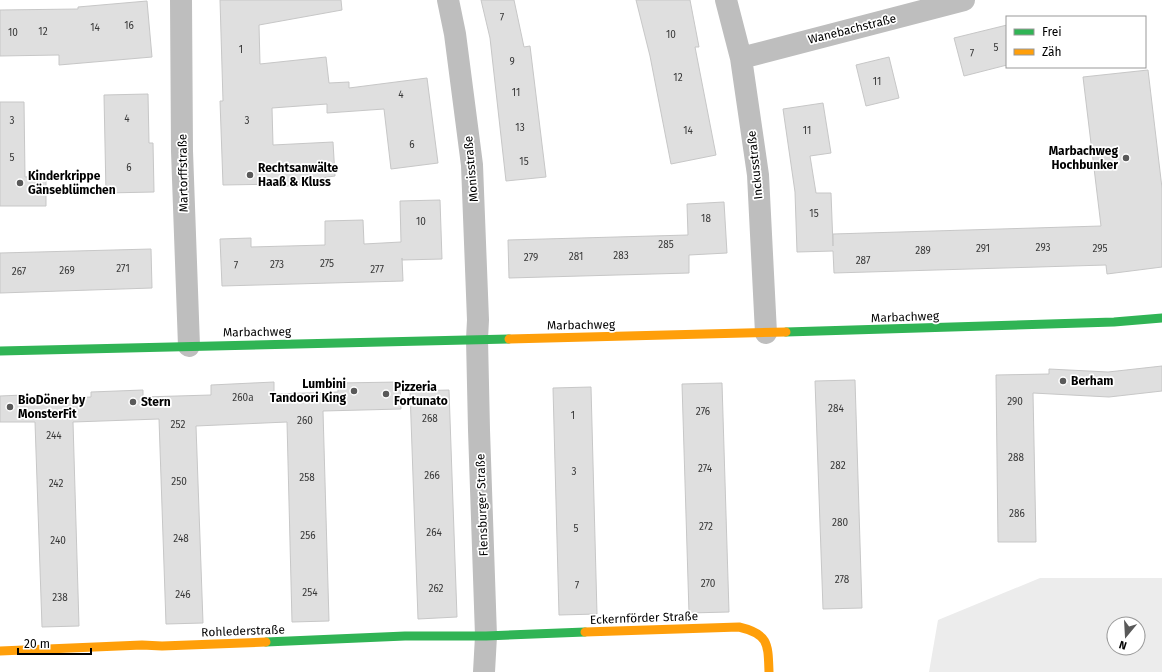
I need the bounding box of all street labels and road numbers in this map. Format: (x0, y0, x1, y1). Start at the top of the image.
street label: Wanebachstraße (806, 11, 898, 47)
street label: Inckusstraße (744, 130, 766, 200)
street label: Martorffstraße (175, 134, 191, 212)
street label: Monisstraße (461, 135, 481, 203)
street label: Marbachweg (871, 309, 940, 325)
street label: Marbachweg (547, 317, 616, 333)
street label: Marbachweg (223, 324, 292, 340)
street label: Flensburger Straße (473, 453, 491, 557)
street label: Eckernförder Straße (590, 609, 698, 627)
street label: Rohlederstraße (201, 623, 285, 639)

